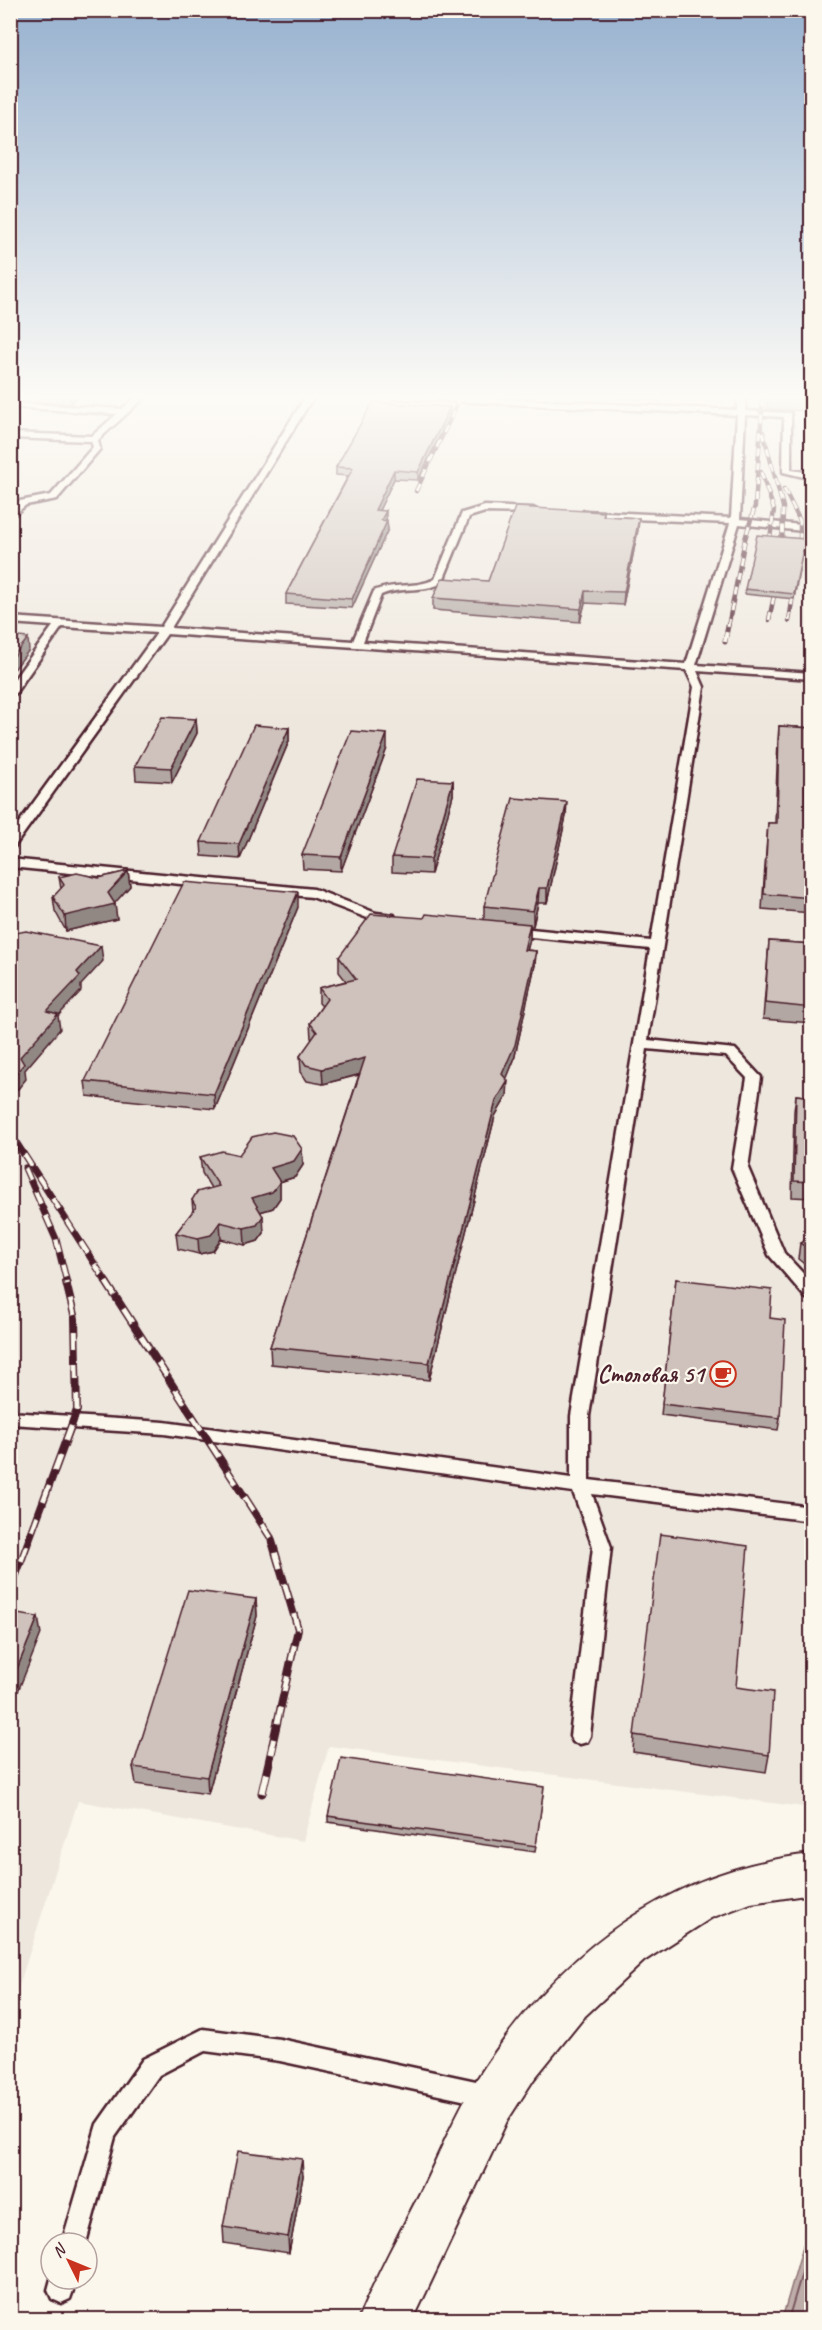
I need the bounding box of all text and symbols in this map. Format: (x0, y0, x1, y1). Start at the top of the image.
place label: Столовая 51 (597, 1359, 707, 1389)
cafe icon: Столовая 51 (708, 1359, 738, 1389)
north arrow (39, 2231, 99, 2291)
text: N (48, 2239, 72, 2262)

